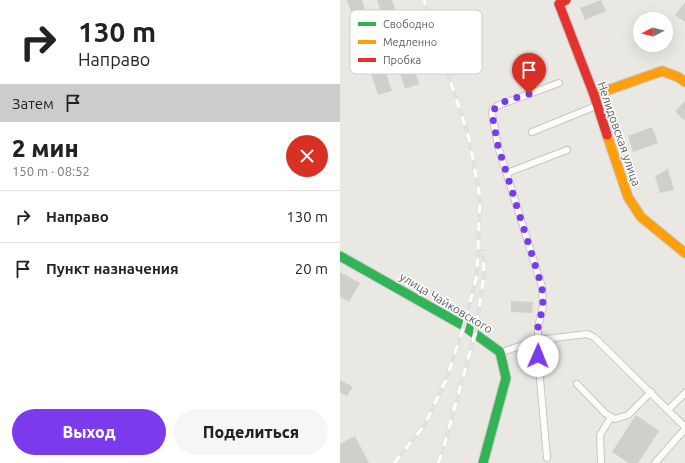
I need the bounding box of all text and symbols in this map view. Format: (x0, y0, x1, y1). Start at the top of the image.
legend (350, 10, 482, 74)
north arrow (633, 12, 673, 52)
map controls (633, 12, 673, 52)
icon: right (12, 16, 64, 68)
text: 130 m (78, 16, 156, 47)
text: Свободно (383, 18, 434, 30)
text: Медленно (383, 36, 437, 48)
text: Направо (78, 49, 150, 69)
pin (512, 53, 546, 94)
text: Пробка (383, 54, 421, 66)
icon: arrive (518, 59, 540, 81)
street label: Нелидовская улица (595, 80, 643, 188)
icon: arrive (62, 92, 84, 114)
text: Затем (12, 95, 54, 112)
text: 2 мин (12, 135, 79, 162)
button: close (286, 135, 328, 177)
text: 150 m · 08:52 (12, 164, 90, 178)
icon: right (12, 206, 34, 228)
text: Направо (46, 208, 109, 225)
text: 130 m (286, 208, 328, 225)
icon: arrive (12, 258, 34, 280)
text: Пункт назначения (46, 260, 179, 277)
text: 20 m (295, 260, 328, 277)
street label: улица Чайковского (397, 270, 495, 336)
position arrow (517, 335, 559, 377)
button: Выход (12, 409, 166, 455)
button: Поделиться (174, 409, 328, 455)

